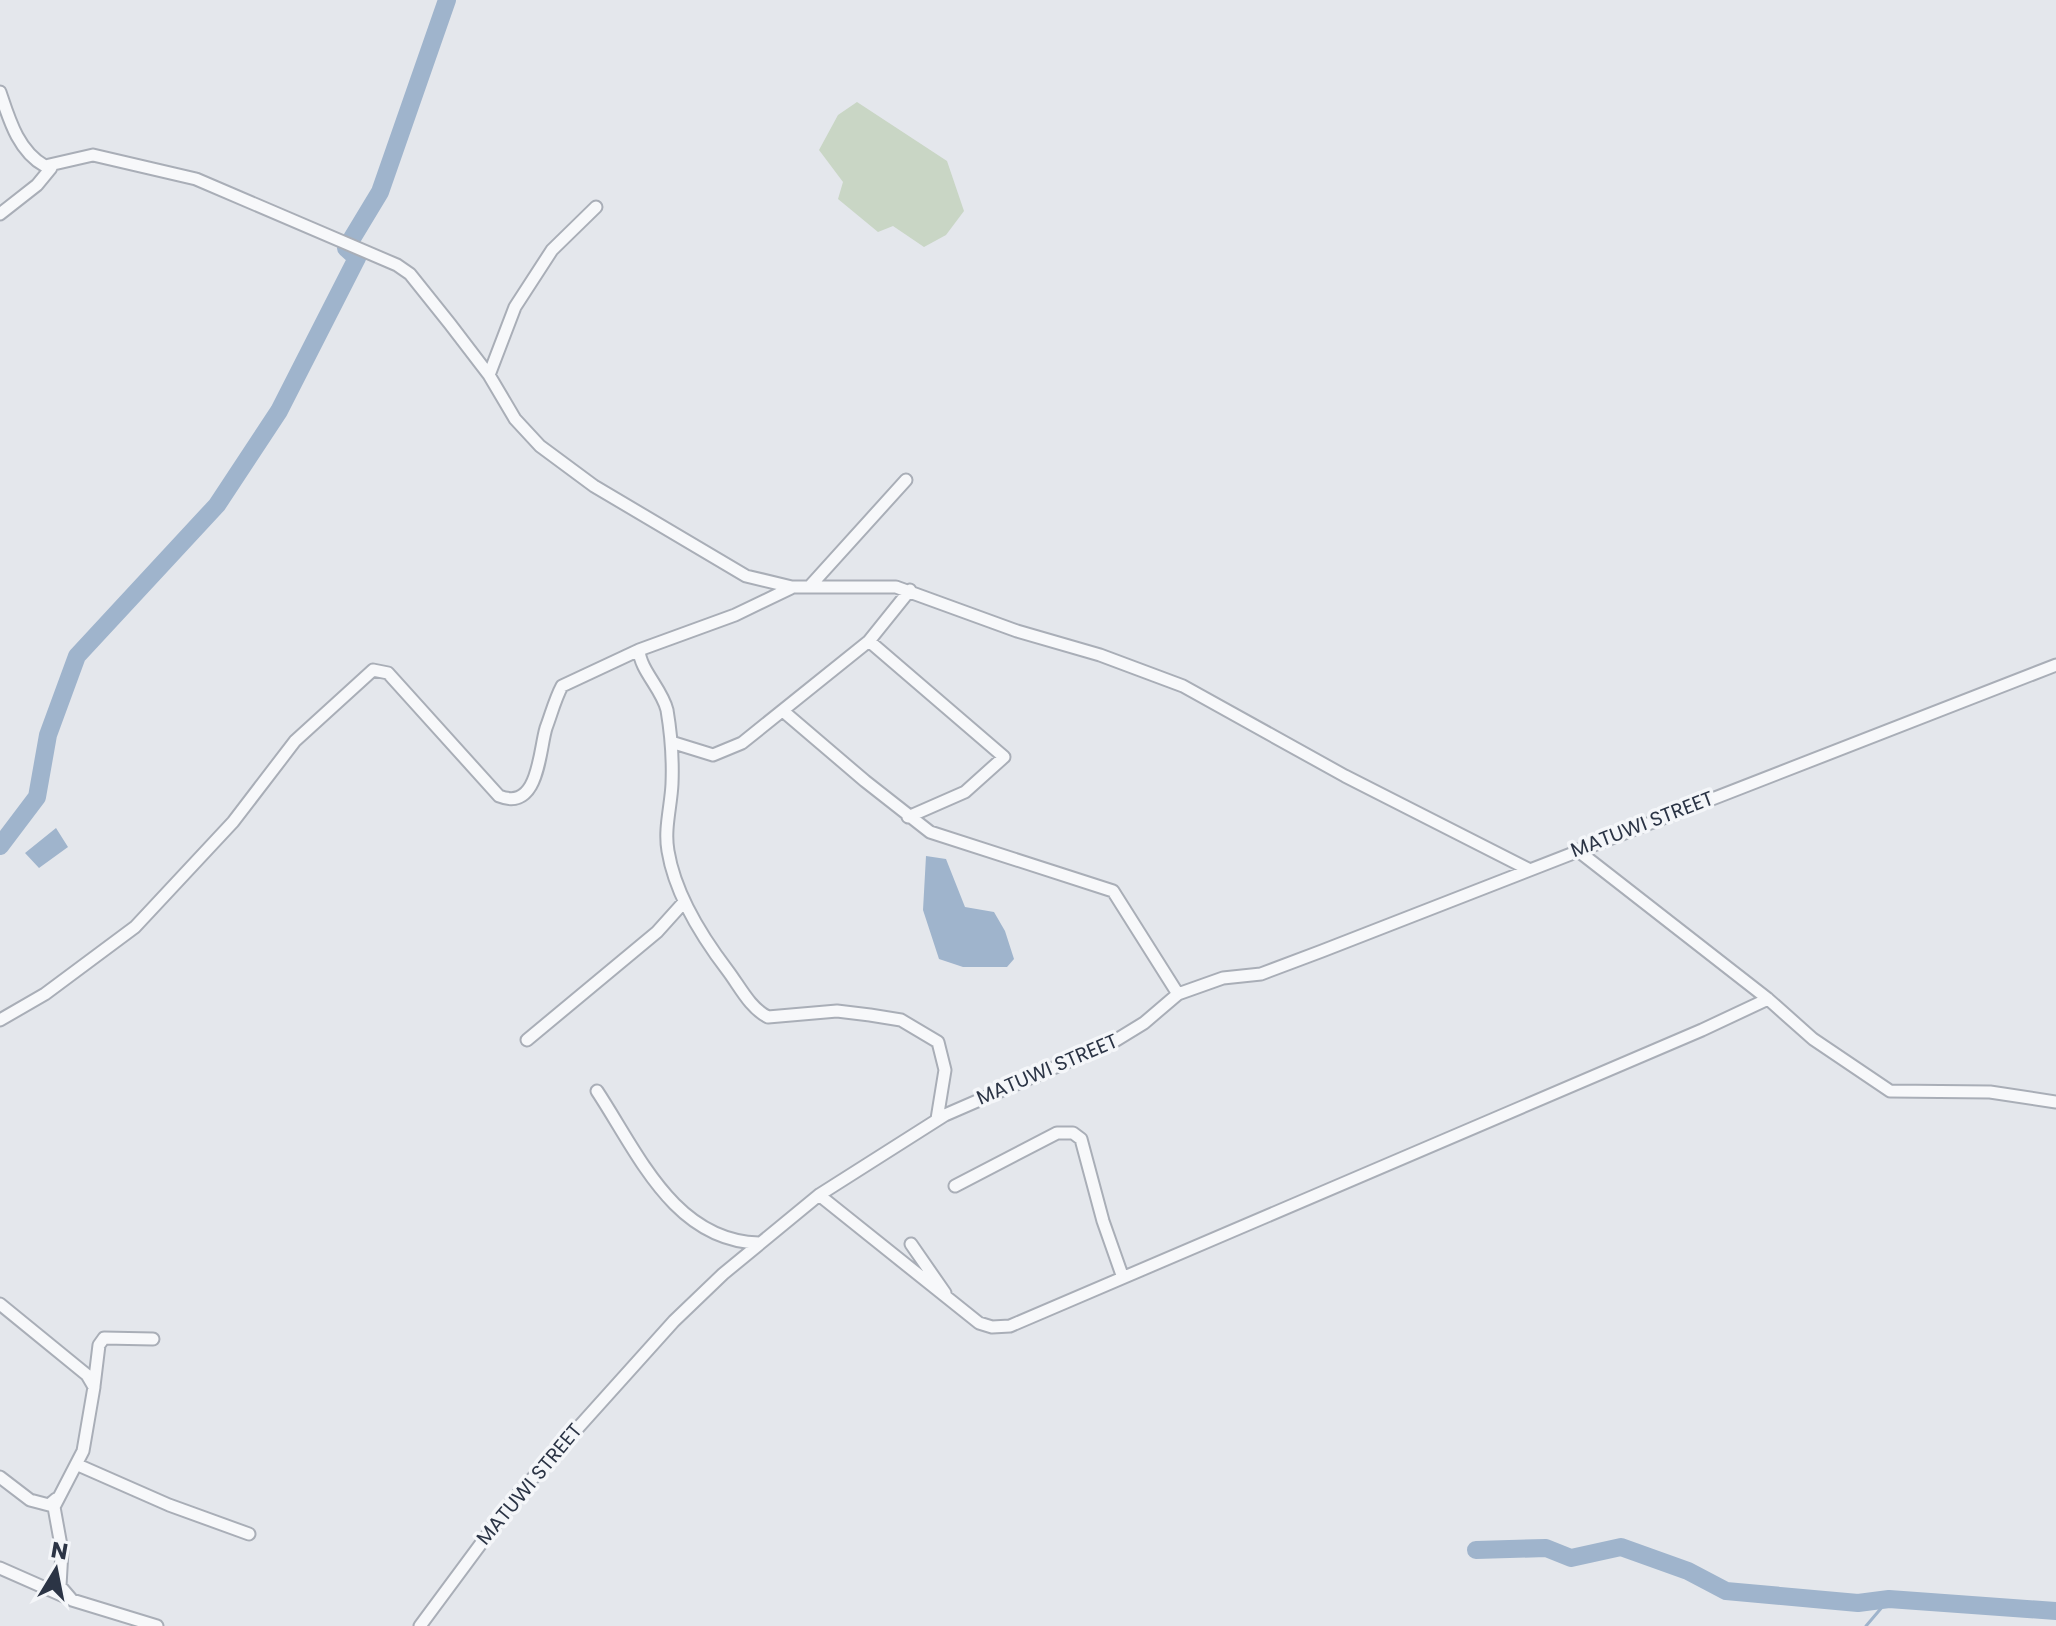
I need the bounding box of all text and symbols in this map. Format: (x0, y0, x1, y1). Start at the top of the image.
street label: MATUWI STREET (1567, 784, 1718, 864)
street label: MATUWI STREET (972, 1027, 1122, 1111)
street label: MATUWI STREET (470, 1417, 588, 1551)
north arrow (16, 1530, 96, 1610)
text: N (49, 1534, 70, 1567)

